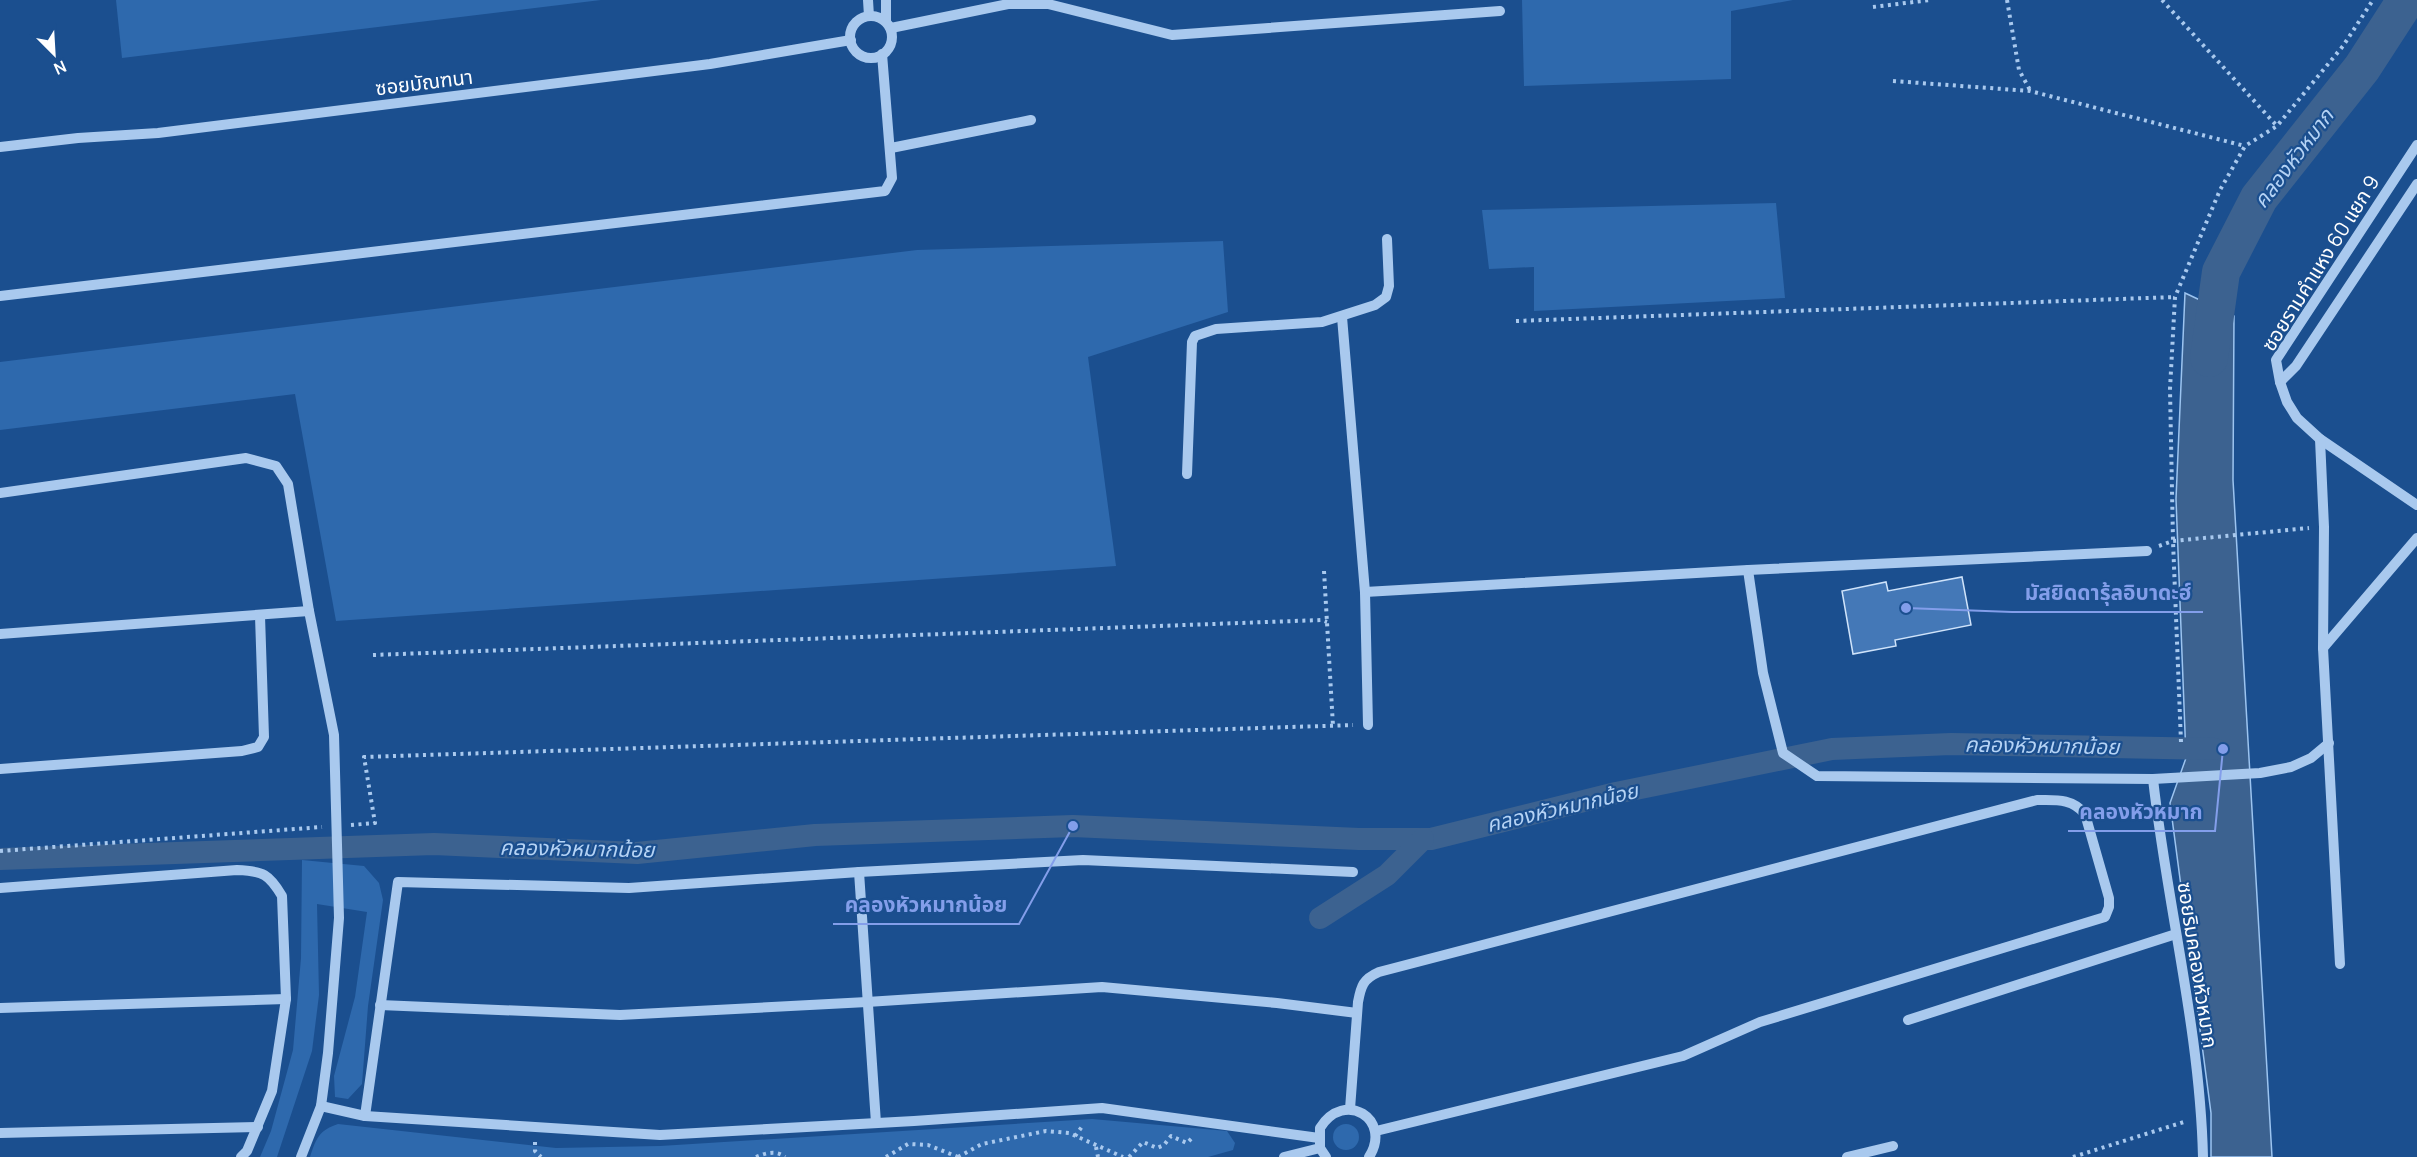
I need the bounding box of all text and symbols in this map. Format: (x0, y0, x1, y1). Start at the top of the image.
north arrow (24, 24, 84, 84)
text: N (50, 55, 70, 80)
street label: ซอยมัณฑนา (374, 63, 474, 101)
water label: คลองหัวหมาก (2247, 102, 2340, 213)
street label: ซอยรามคำแหง 60 แยก 9 (2255, 170, 2385, 356)
callout: มัสยิดดารุ้ลอิบาดะฮ์ (2012, 573, 2203, 612)
text: มัสยิดดารุ้ลอิบาดะฮ์ (2025, 578, 2191, 606)
water label: คลองหัวหมากน้อย (1964, 730, 2121, 760)
water label: คลองหัวหมากน้อย (1484, 776, 1642, 838)
callout: คลองหัวหมาก (2068, 792, 2215, 831)
text: คลองหัวหมาก (2079, 797, 2203, 825)
water label: คลองหัวหมากน้อย (499, 833, 656, 863)
street label: ซอยริมคลองหัวหมาก (2172, 880, 2224, 1050)
callout: คลองหัวหมากน้อย (833, 885, 1019, 924)
text: คลองหัวหมากน้อย (845, 890, 1007, 918)

